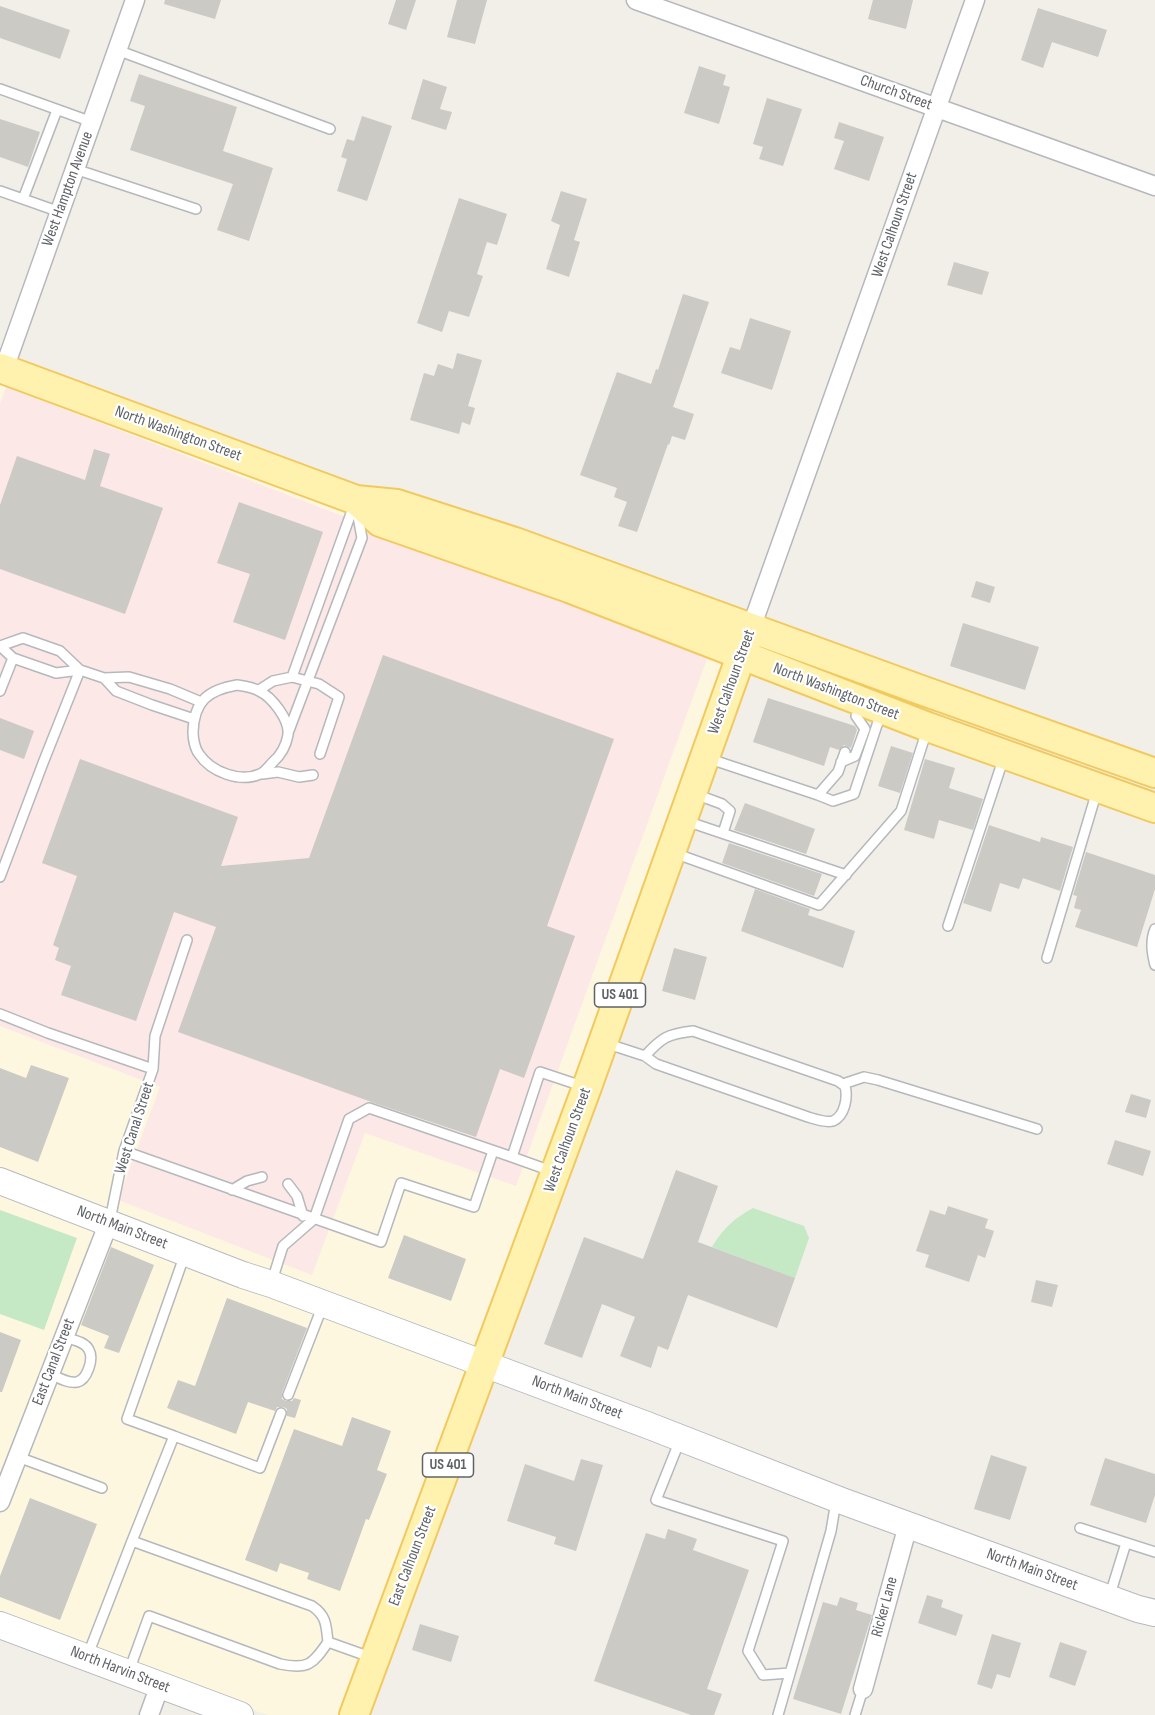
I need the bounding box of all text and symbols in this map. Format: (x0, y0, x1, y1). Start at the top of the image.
street label: Church Street (857, 71, 935, 115)
street label: West Hampton Avenue (38, 129, 98, 249)
street label: West Calhoun Street (868, 170, 922, 280)
street label: North Washington Street (112, 402, 244, 466)
street label: West Calhoun Street (704, 627, 760, 737)
street label: North Washington Street (770, 659, 902, 725)
road number: US 401 (594, 983, 646, 1007)
street label: West Canal Street (111, 1080, 159, 1176)
street label: West Calhoun Street (540, 1085, 596, 1195)
street label: North Main Street (74, 1202, 170, 1254)
street label: East Canal Street (29, 1316, 79, 1408)
street label: North Main Street (529, 1372, 625, 1424)
road number: US 401 (422, 1453, 474, 1477)
street label: East Calhoun Street (385, 1503, 441, 1609)
street label: North Main Street (984, 1545, 1080, 1595)
street label: Ricker Lane (868, 1575, 902, 1639)
street label: North Harvin Street (67, 1642, 173, 1698)

